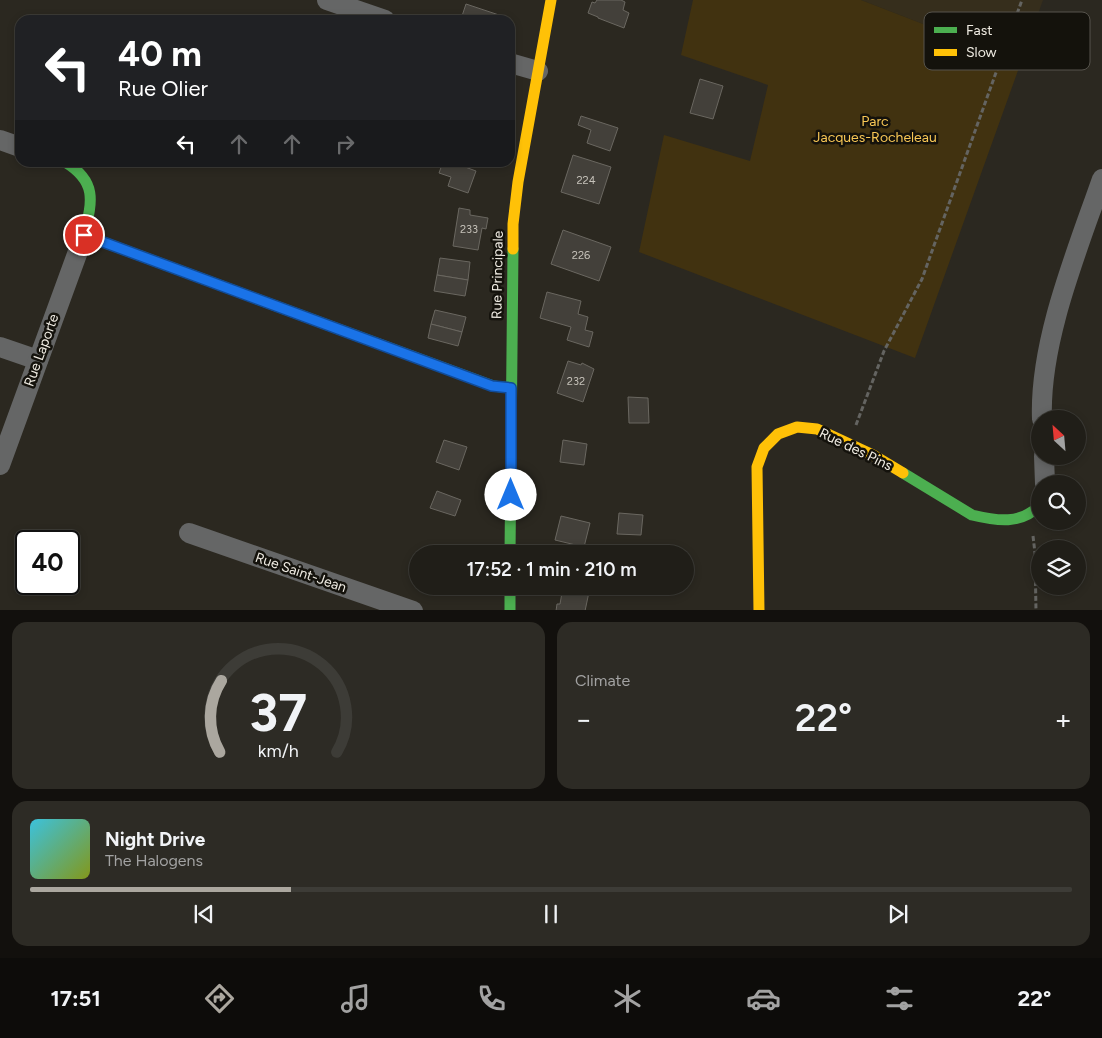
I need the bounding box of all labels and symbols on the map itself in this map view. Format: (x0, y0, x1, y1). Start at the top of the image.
legend (924, 12, 1090, 70)
text: Fast (966, 22, 992, 39)
text: Slow (966, 44, 997, 61)
park label: Parc Jacques-Rocheleau (813, 113, 937, 146)
house number: 224 (576, 174, 596, 187)
pin (63, 214, 105, 256)
house number: 233 (460, 223, 478, 236)
street label: Rue Principale (488, 230, 507, 319)
house number: 226 (572, 249, 590, 262)
street label: Rue Laporte (20, 311, 63, 389)
house number: 232 (567, 375, 585, 388)
north arrow (1031, 410, 1086, 465)
street label: Rue des Pins (816, 424, 895, 474)
position arrow (484, 468, 536, 520)
speed limit sign: 40 (15, 530, 80, 595)
street label: Rue Saint-Jean (253, 549, 349, 596)

